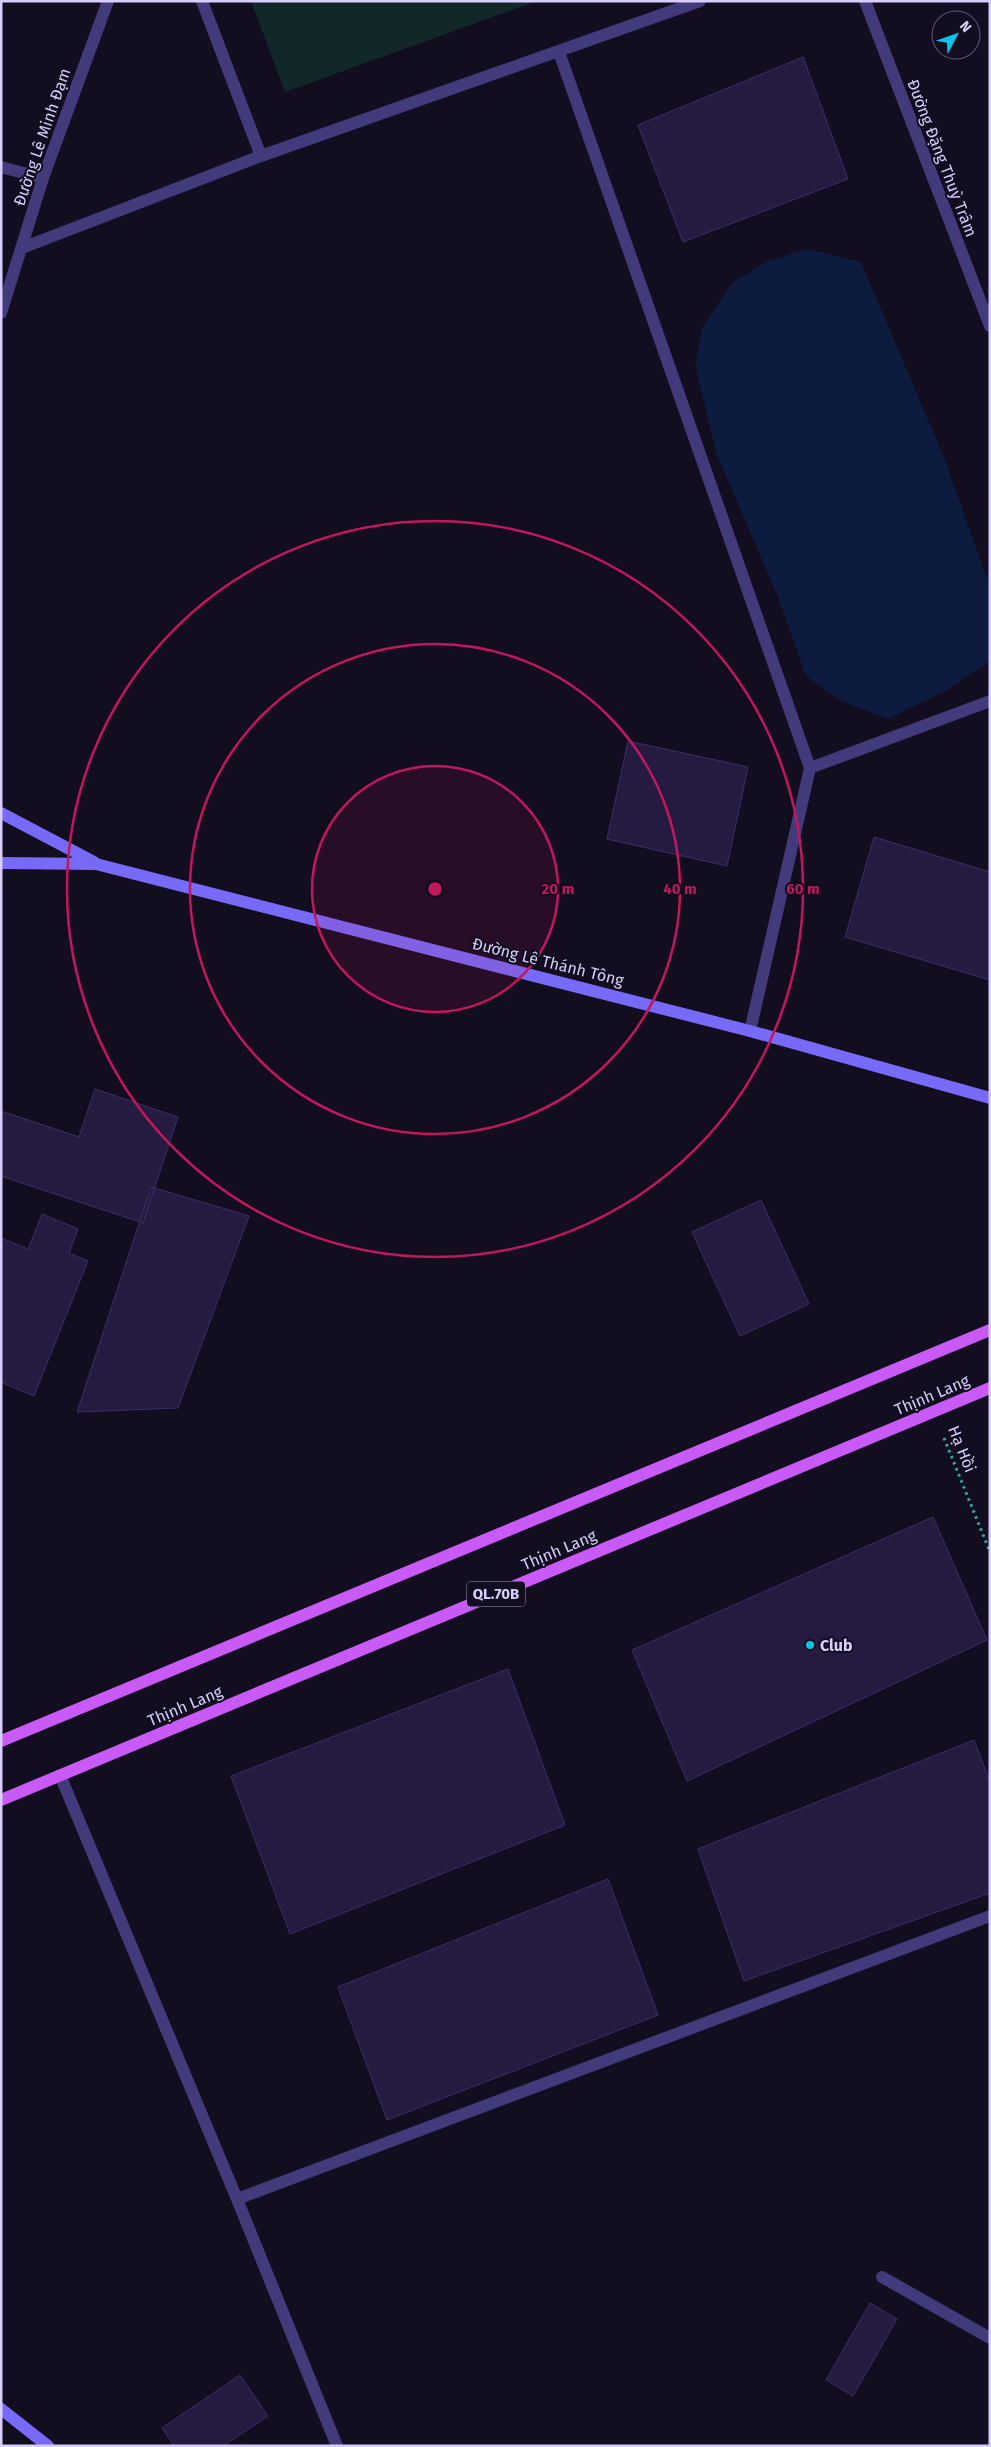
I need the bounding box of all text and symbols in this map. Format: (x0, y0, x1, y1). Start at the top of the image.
north arrow (931, 10, 981, 60)
text: N (956, 18, 975, 36)
street label: Đường Lê Minh Đạm (9, 66, 75, 208)
street label: Đường Đặng Thuỳ Trâm (903, 77, 981, 239)
centre of rings (426, 880, 444, 898)
text: 20 m (542, 880, 574, 898)
text: 40 m (663, 880, 697, 898)
text: 60 m (786, 880, 820, 898)
street label: Đường Lê Thánh Tông (470, 934, 626, 990)
street label: Thịnh Lang (892, 1370, 973, 1419)
street label: Hạ Hồi (944, 1423, 981, 1475)
street label: Thịnh Lang (519, 1525, 600, 1574)
road number: QL.70B (467, 1582, 525, 1606)
place label: Club (820, 1636, 853, 1655)
marker: Club (804, 1639, 816, 1651)
street label: Thịnh Lang (145, 1681, 226, 1730)

